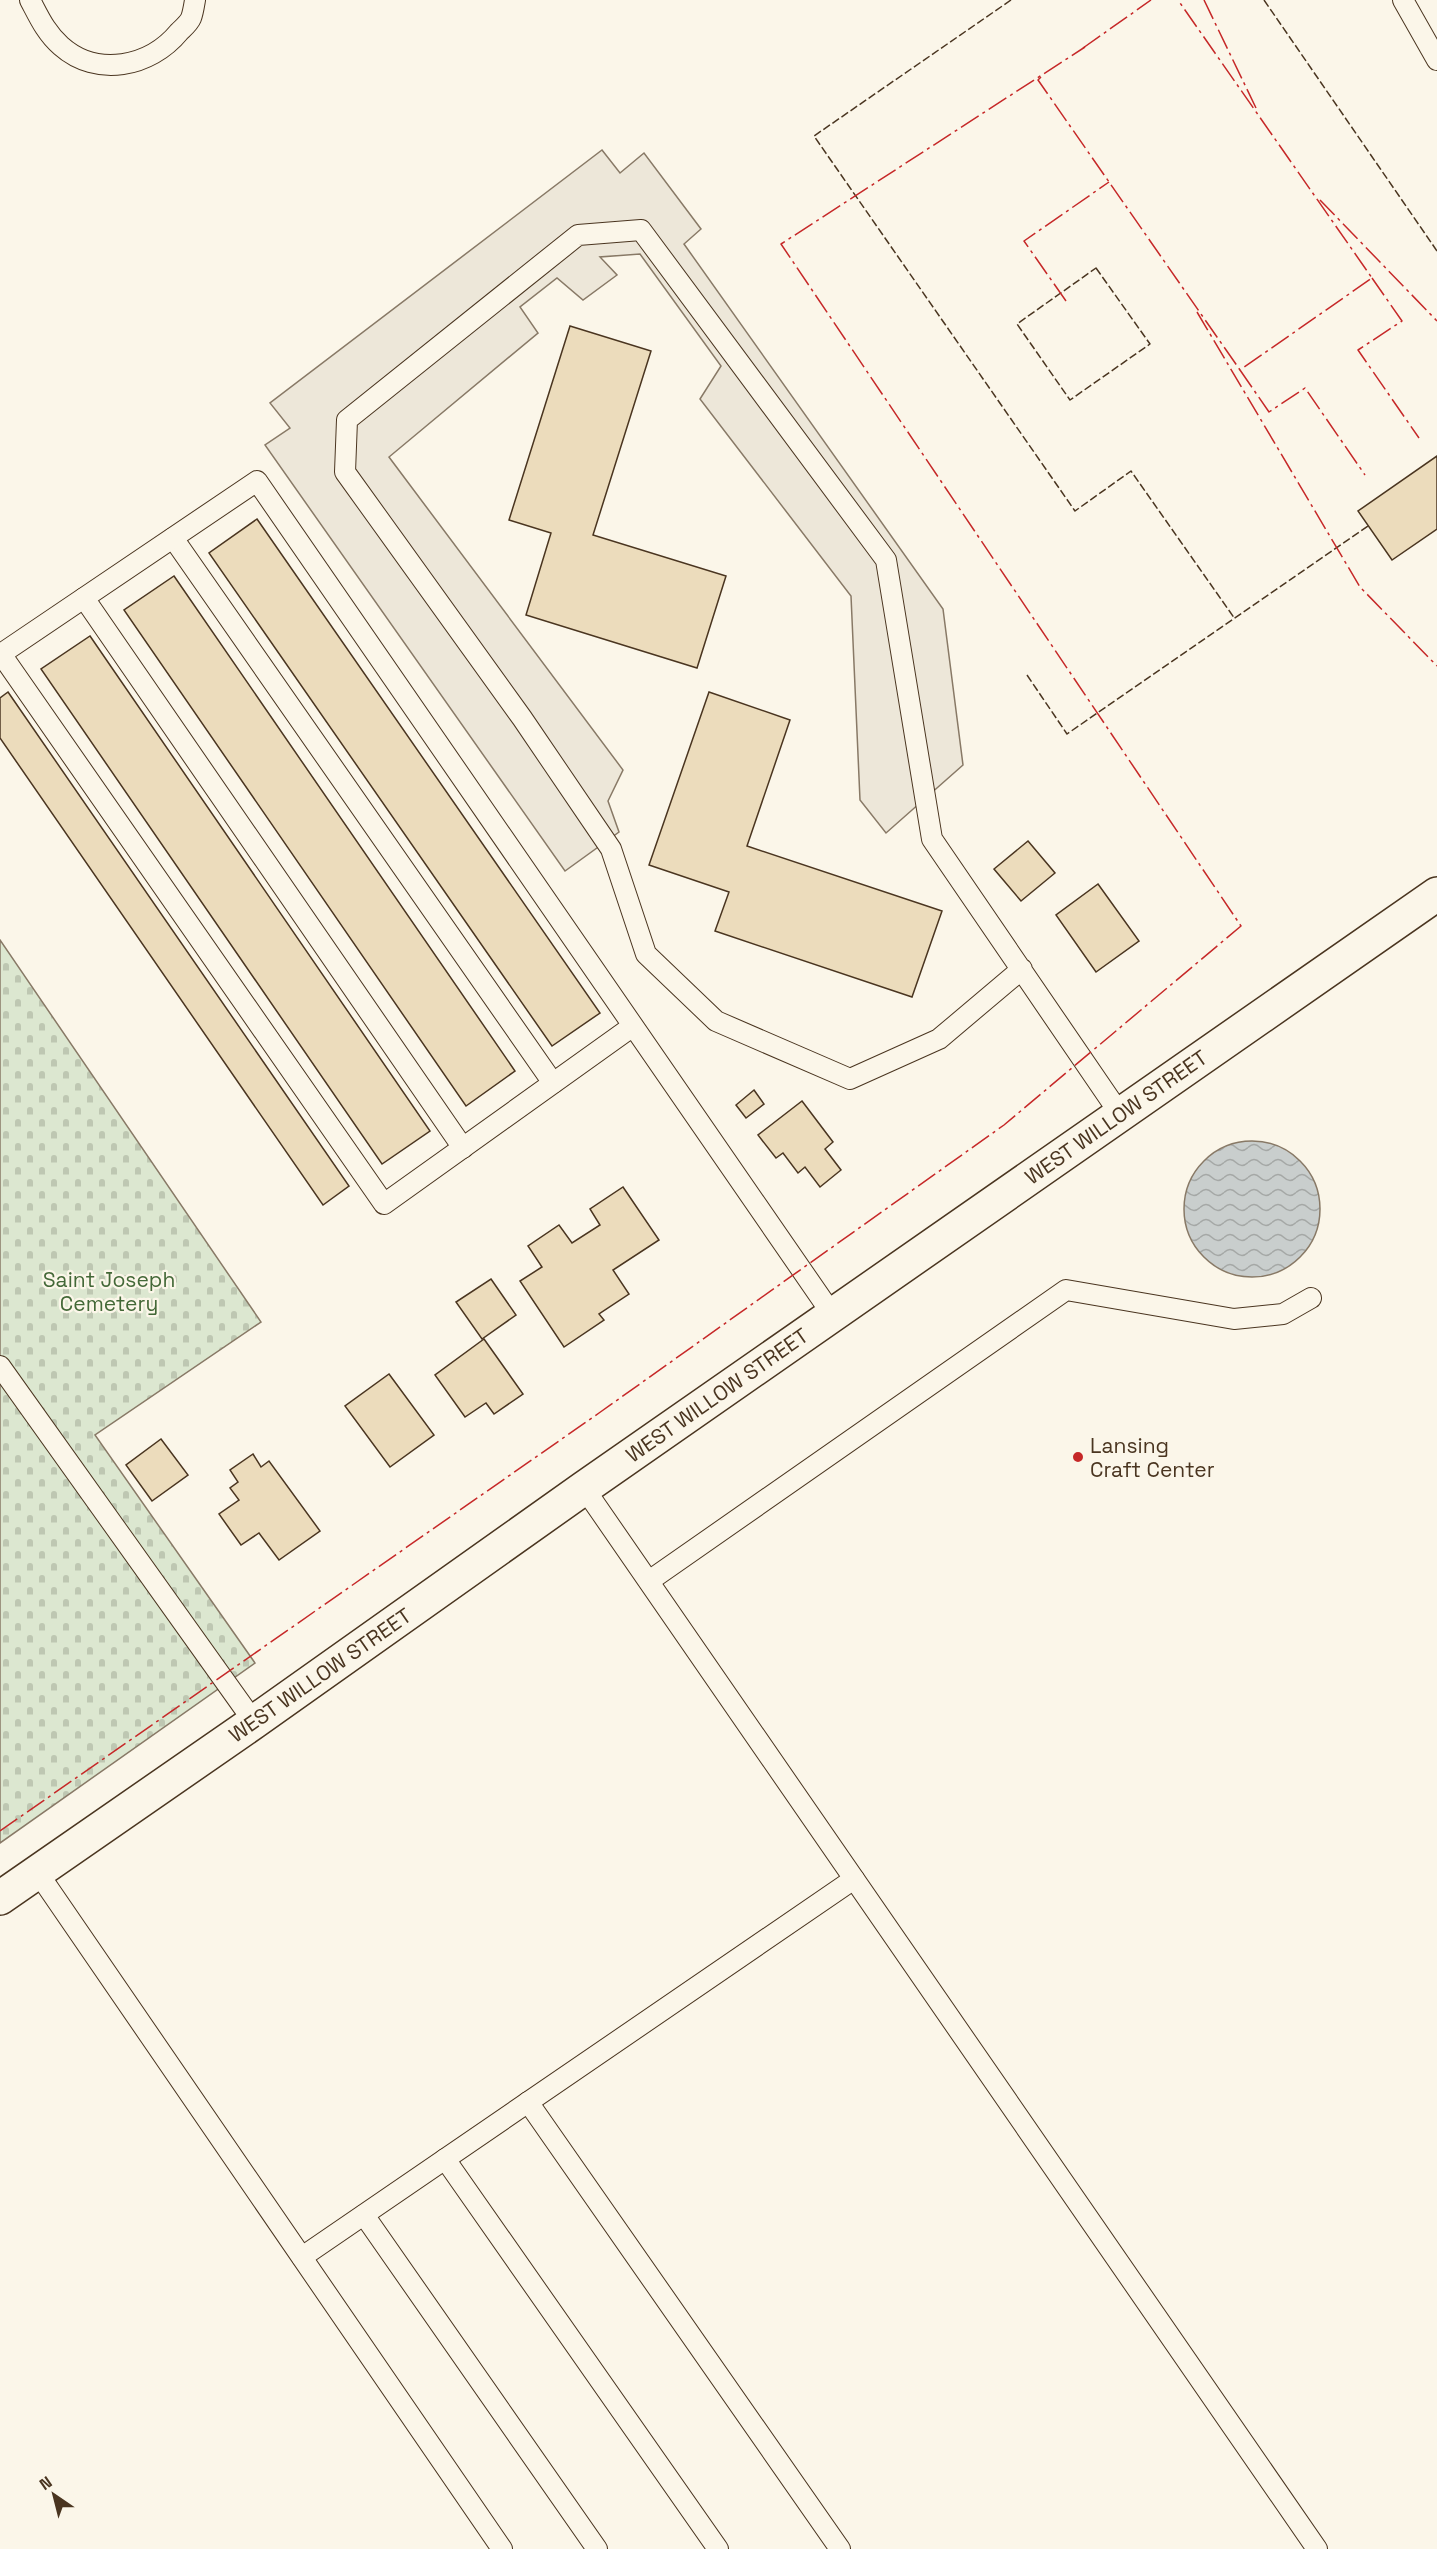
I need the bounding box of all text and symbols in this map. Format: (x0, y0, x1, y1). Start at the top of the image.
street label: WEST WILLOW STREET (1019, 1044, 1213, 1190)
park label: Saint Joseph Cemetery (43, 1266, 175, 1317)
street label: WEST WILLOW STREET (620, 1322, 814, 1468)
place label: Lansing Craft Center (1090, 1432, 1215, 1483)
marker: Lansing Craft Center (1071, 1450, 1085, 1464)
street label: WEST WILLOW STREET (223, 1602, 417, 1748)
north arrow (24, 2465, 84, 2525)
text: N (35, 2471, 56, 2495)

